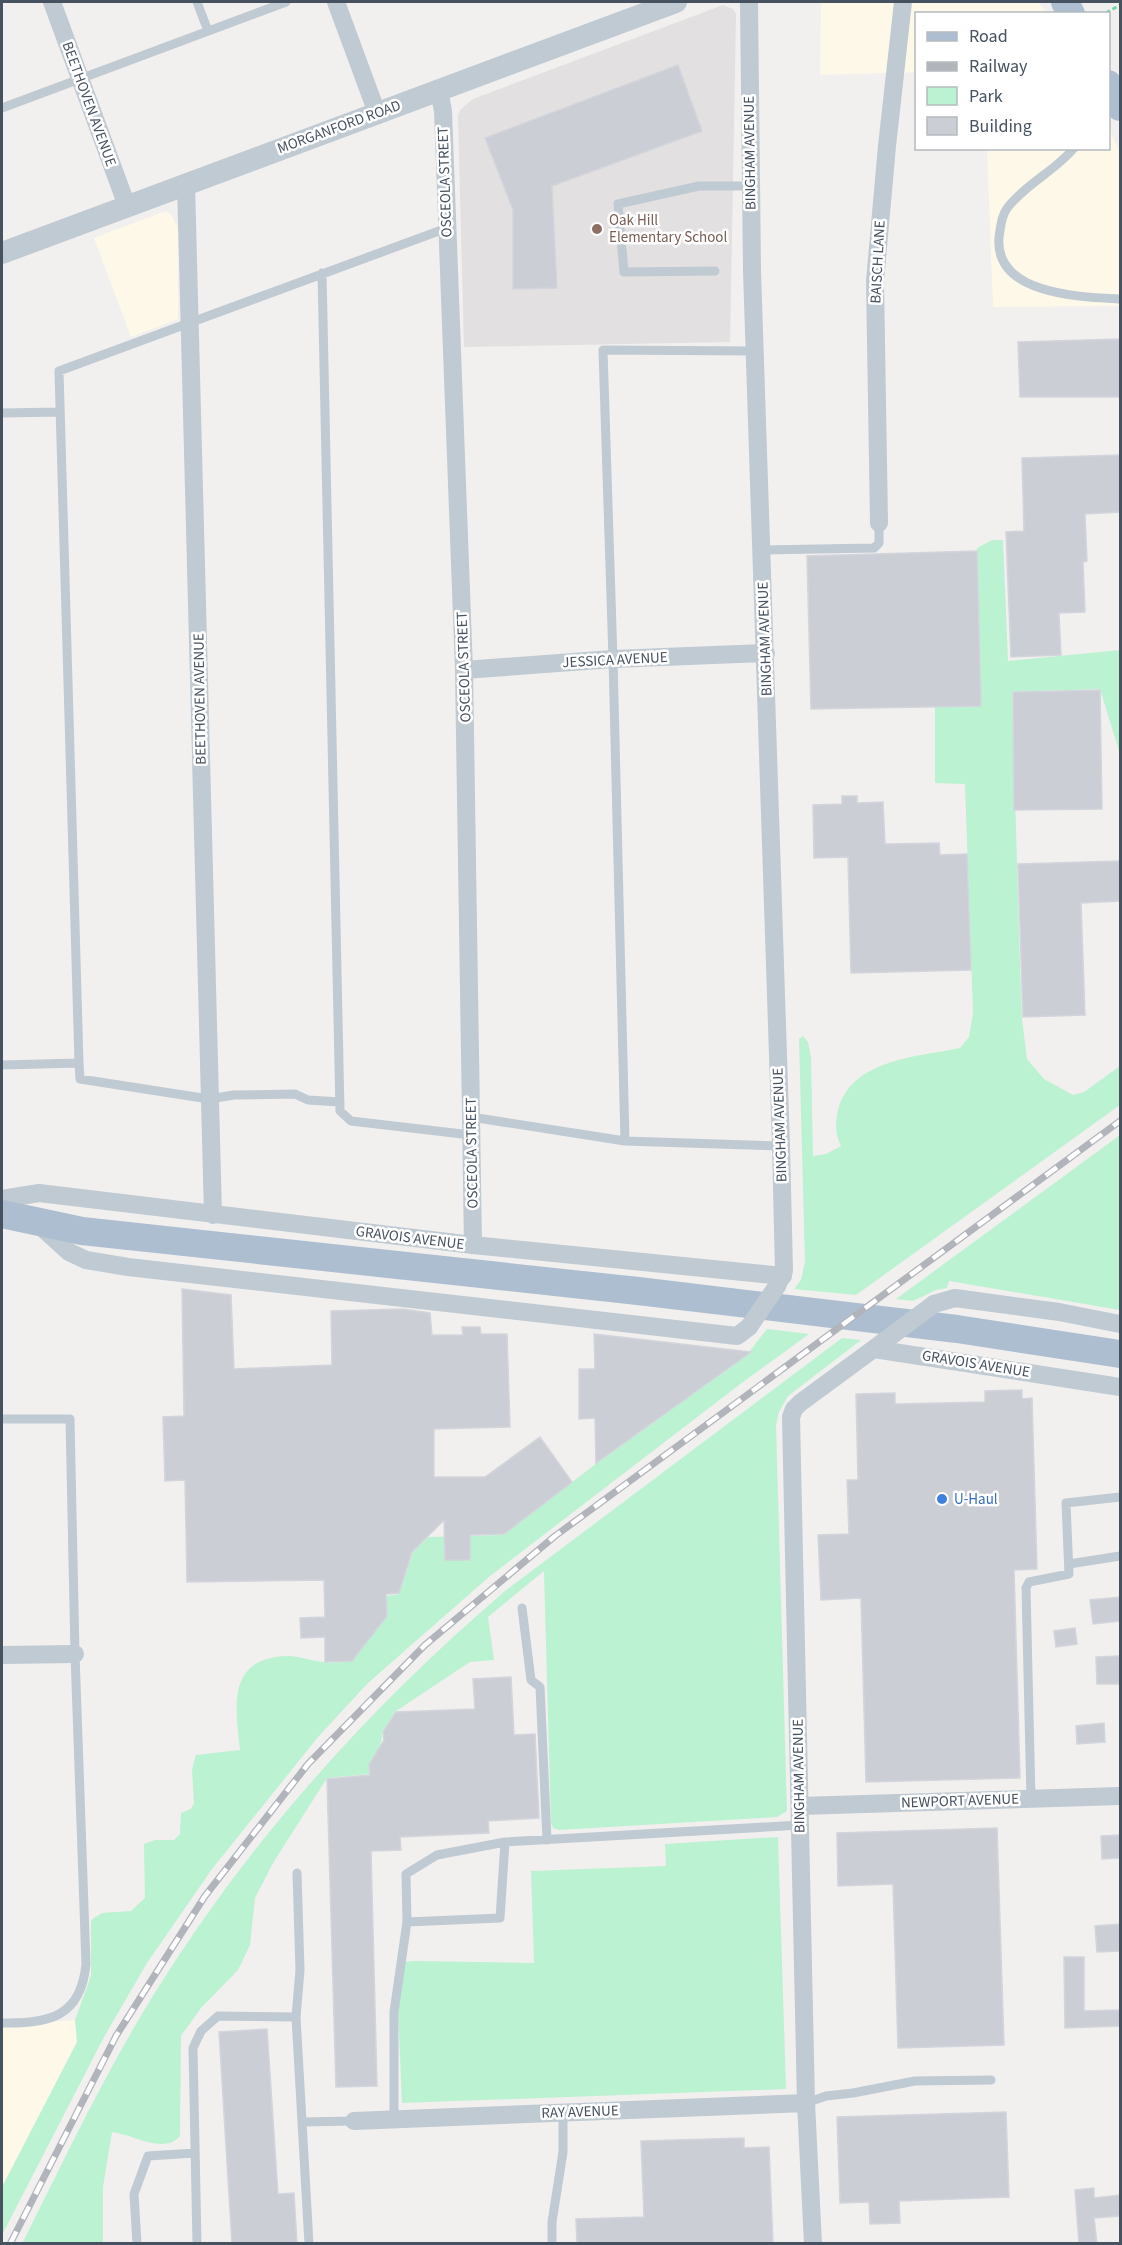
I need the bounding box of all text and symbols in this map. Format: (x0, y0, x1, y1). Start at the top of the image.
legend (915, 12, 1110, 150)
text: Road (969, 24, 1008, 49)
street label: BEETHOVEN AVENUE (57, 39, 121, 169)
text: Railway (969, 54, 1028, 79)
text: Park (969, 84, 1003, 109)
street label: MORGANFORD ROAD (274, 95, 404, 159)
street label: BINGHAM AVENUE (739, 96, 761, 210)
text: Building (969, 114, 1032, 139)
street label: OSCEOLA STREET (433, 126, 457, 238)
place label: Oak Hill Elementary School (609, 210, 727, 248)
street label: BAISCH LANE (865, 220, 891, 304)
marker: Oak Hill Elementary School (590, 222, 604, 236)
street label: BINGHAM AVENUE (753, 581, 777, 697)
street label: OSCEOLA STREET (452, 611, 476, 723)
street label: BEETHOVEN AVENUE (188, 633, 212, 765)
street label: JESSICA AVENUE (562, 647, 668, 673)
street label: BINGHAM AVENUE (768, 1067, 792, 1183)
street label: OSCEOLA STREET (461, 1097, 483, 1209)
street label: GRAVOIS AVENUE (355, 1221, 465, 1255)
street label: GRAVOIS AVENUE (921, 1345, 1032, 1383)
place label: U-Haul (954, 1489, 998, 1510)
marker: U-Haul (935, 1492, 949, 1506)
street label: BINGHAM AVENUE (788, 1719, 810, 1833)
street label: NEWPORT AVENUE (901, 1788, 1019, 1814)
street label: RAY AVENUE (541, 2100, 619, 2124)

